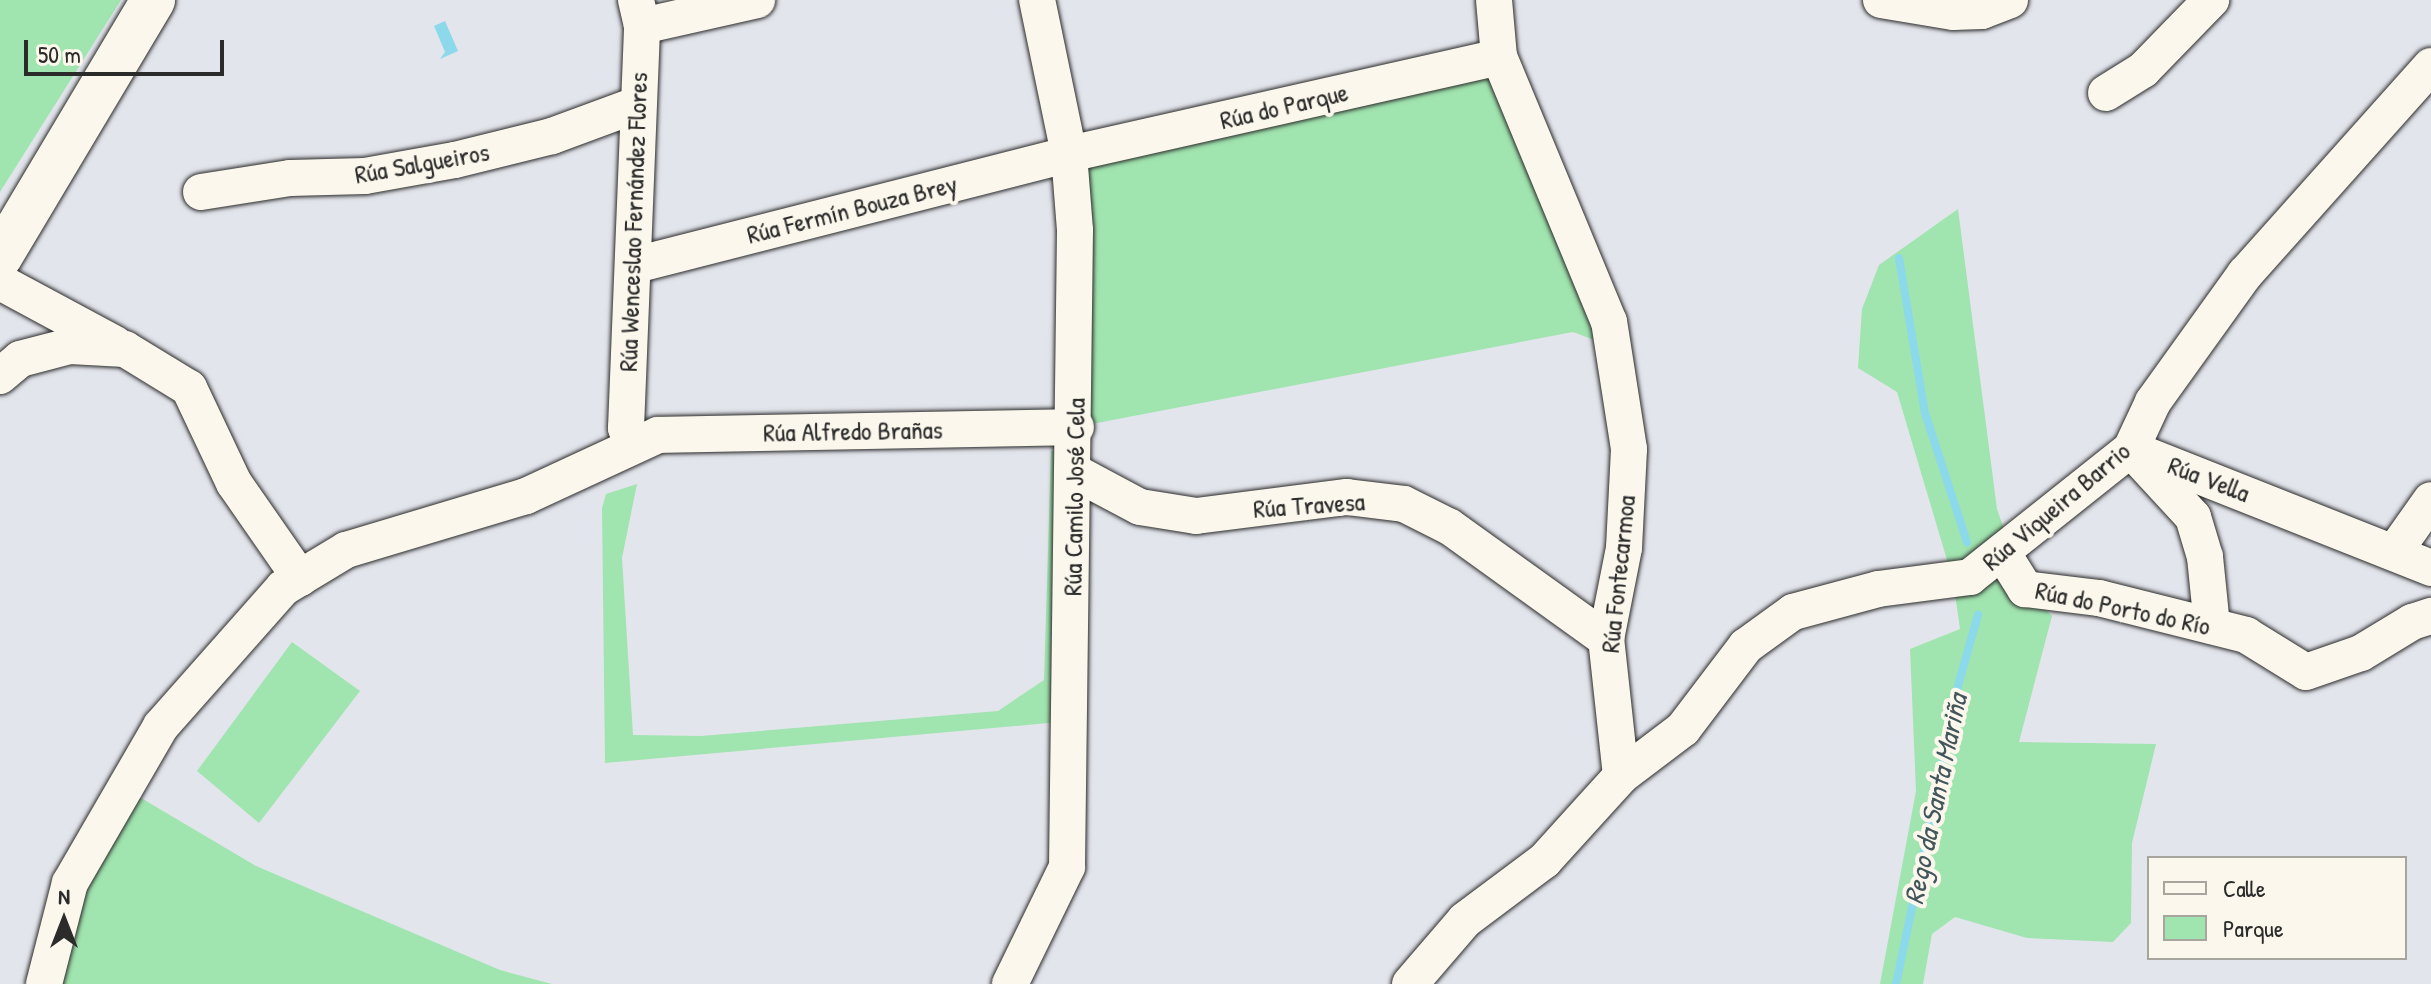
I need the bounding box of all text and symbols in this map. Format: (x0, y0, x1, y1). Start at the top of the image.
scale bar (28, 24, 228, 74)
text: 50 m (38, 38, 81, 70)
street label: Rúa Wenceslao Fernández Flores (612, 72, 654, 372)
street label: Rúa do Parque (1217, 76, 1351, 136)
street label: Rúa Salgueiros (352, 136, 492, 190)
street label: Rúa Fermín Bouza Brey (744, 168, 960, 250)
street label: Rúa Camilo José Cela (1057, 398, 1091, 596)
street label: Rúa Alfredo Brañas (763, 414, 943, 448)
street label: Rúa Viqueira Barrio (1976, 435, 2136, 577)
street label: Rúa Vella (2164, 449, 2254, 509)
street label: Rúa Travesa (1252, 486, 1366, 524)
street label: Rúa Fontecarmoa (1594, 494, 1642, 654)
street label: Rúa do Porto do Río (2033, 574, 2213, 642)
water label: Rego da Santa Mariña (1896, 691, 1974, 907)
legend (2147, 856, 2407, 960)
text: Calle (2223, 872, 2265, 904)
north arrow (24, 880, 104, 960)
text: N (58, 881, 70, 911)
text: Parque (2223, 912, 2283, 944)

